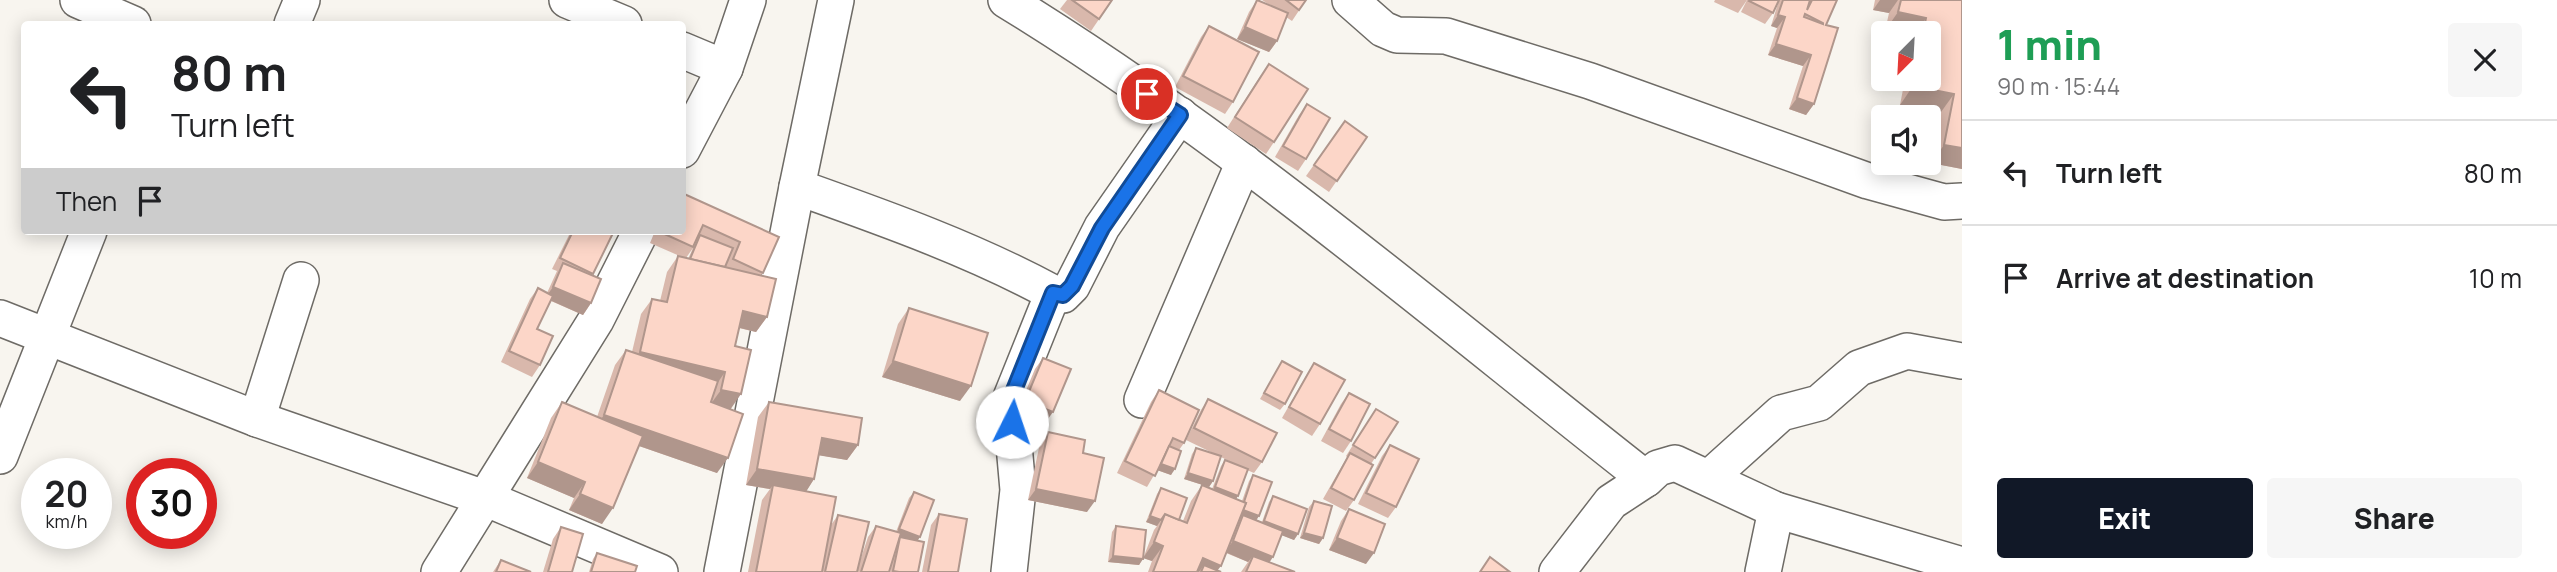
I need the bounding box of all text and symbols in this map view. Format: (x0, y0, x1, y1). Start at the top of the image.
text: 1 min (1997, 15, 2102, 73)
north arrow (1871, 21, 1941, 91)
map controls (1871, 21, 1941, 175)
button: close (2448, 23, 2522, 97)
text: 80 m (171, 39, 287, 106)
icon: left (56, 49, 147, 140)
pin (1117, 64, 1177, 124)
text: 90 m · 15:44 (1997, 70, 2120, 102)
icon: arrive (1128, 75, 1166, 113)
text: Turn left (171, 103, 295, 147)
button: sound (1871, 105, 1941, 175)
icon: left (1997, 154, 2035, 192)
text: Turn left (2056, 155, 2163, 191)
text: 80 m (2464, 155, 2522, 191)
icon: arrive (131, 182, 169, 220)
text: Then (56, 183, 117, 219)
icon: arrive (1997, 259, 2035, 297)
text: Arrive at destination (2056, 260, 2314, 296)
text: 10 m (2469, 260, 2522, 296)
position arrow (975, 385, 1049, 459)
speed limit sign: 30 (126, 458, 217, 549)
text: 20 (45, 470, 88, 518)
button: Exit (1997, 478, 2253, 558)
button: Share (2267, 478, 2522, 558)
text: km/h (46, 509, 87, 533)

